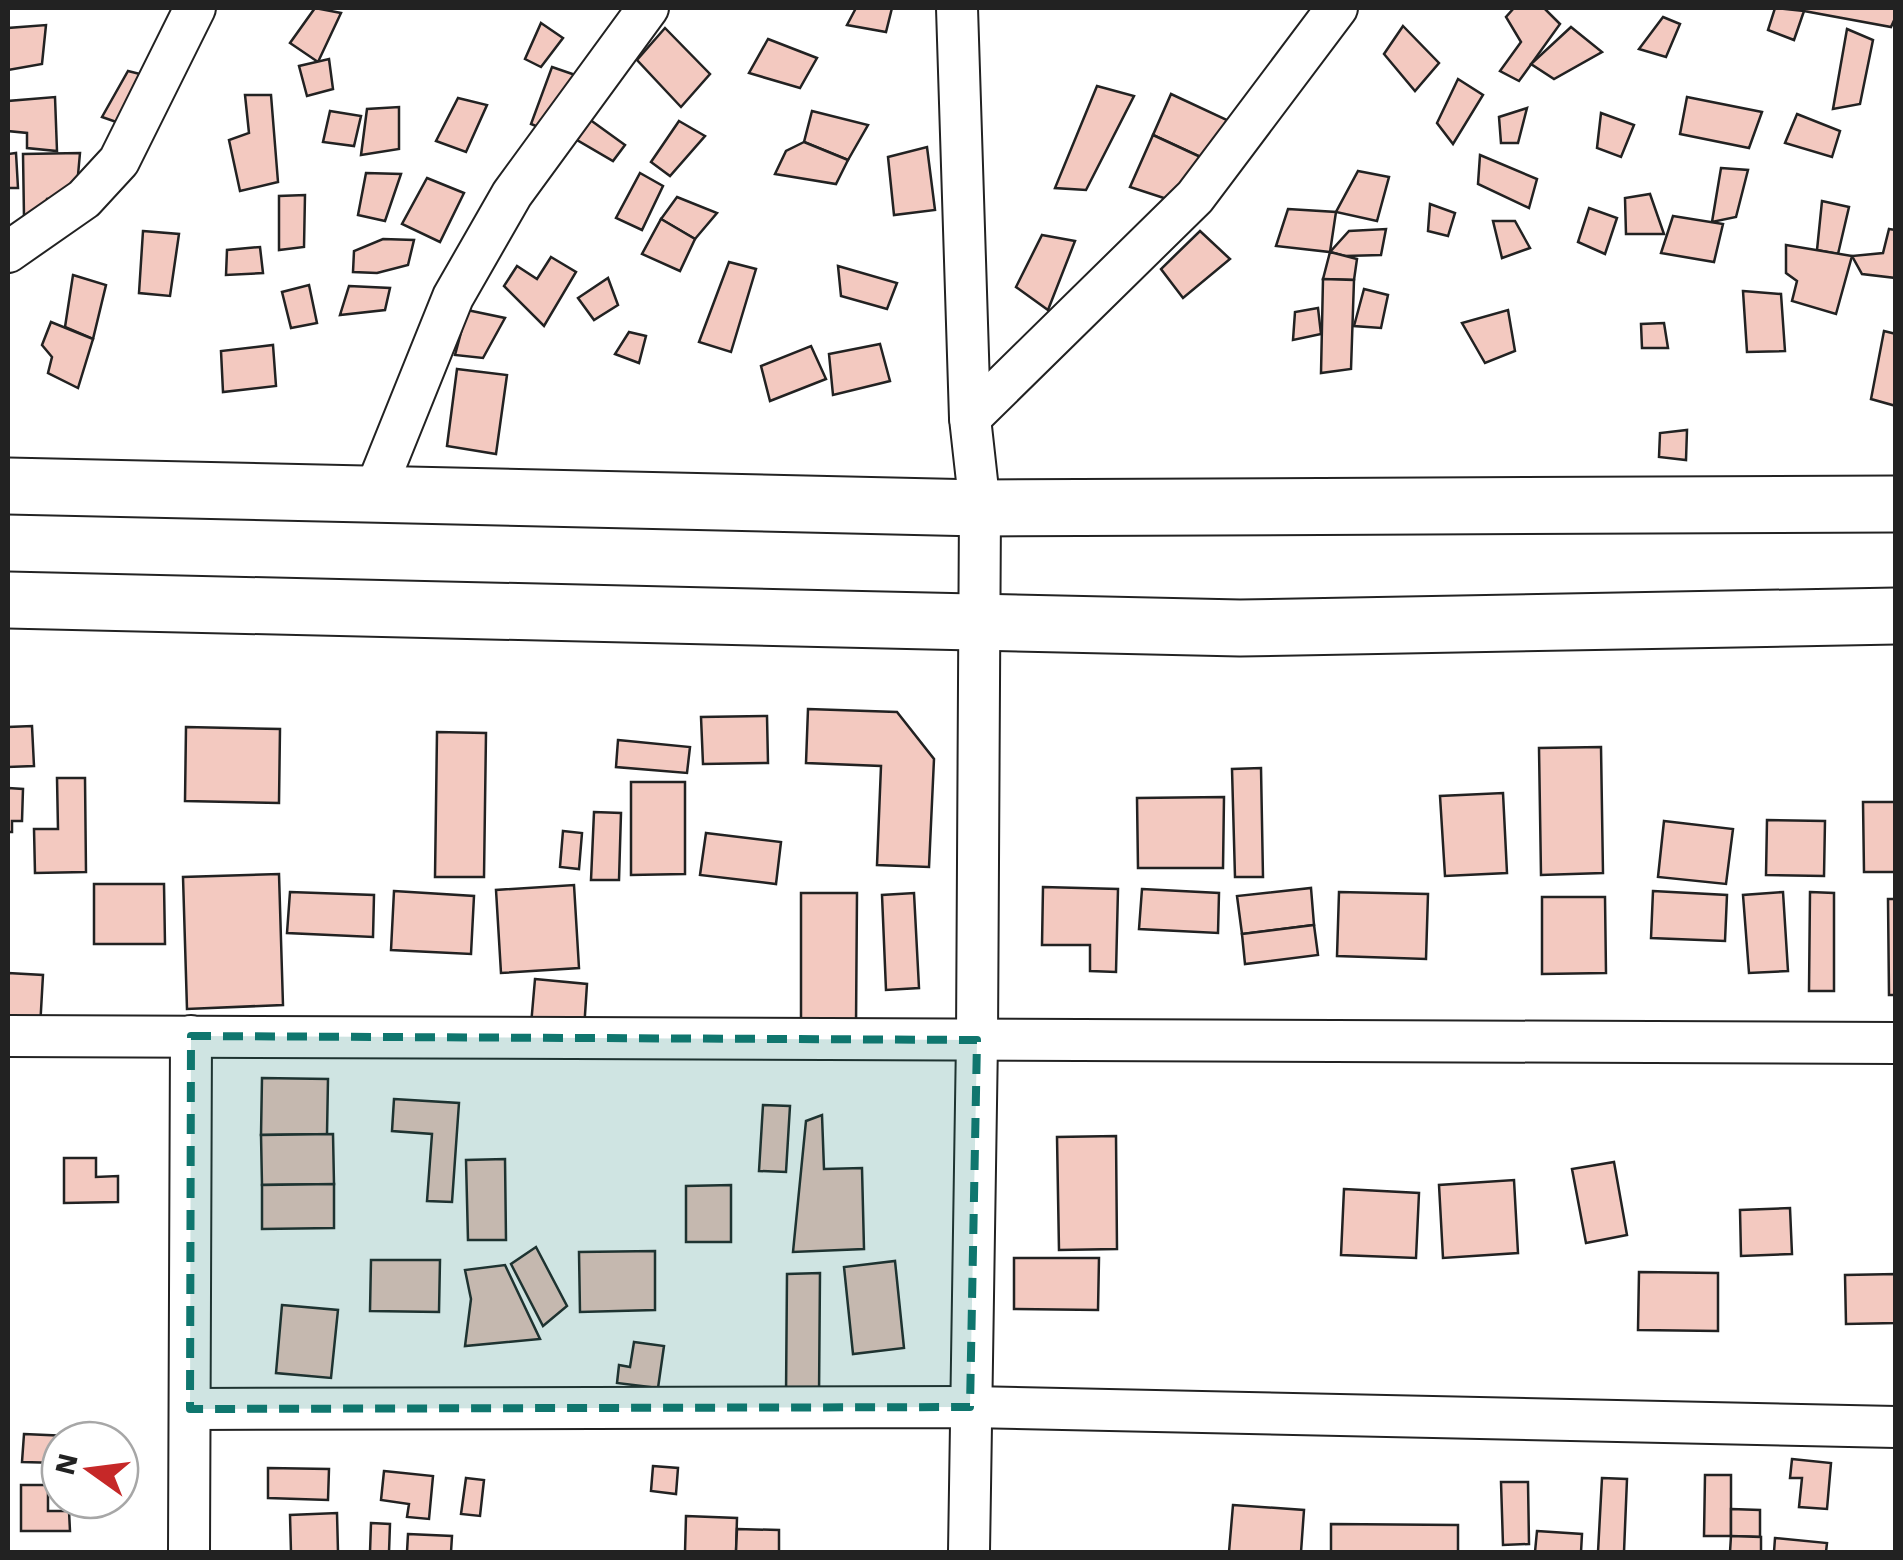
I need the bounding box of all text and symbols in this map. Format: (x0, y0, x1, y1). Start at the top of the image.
north arrow (40, 1420, 140, 1520)
text: N (48, 1450, 85, 1478)

